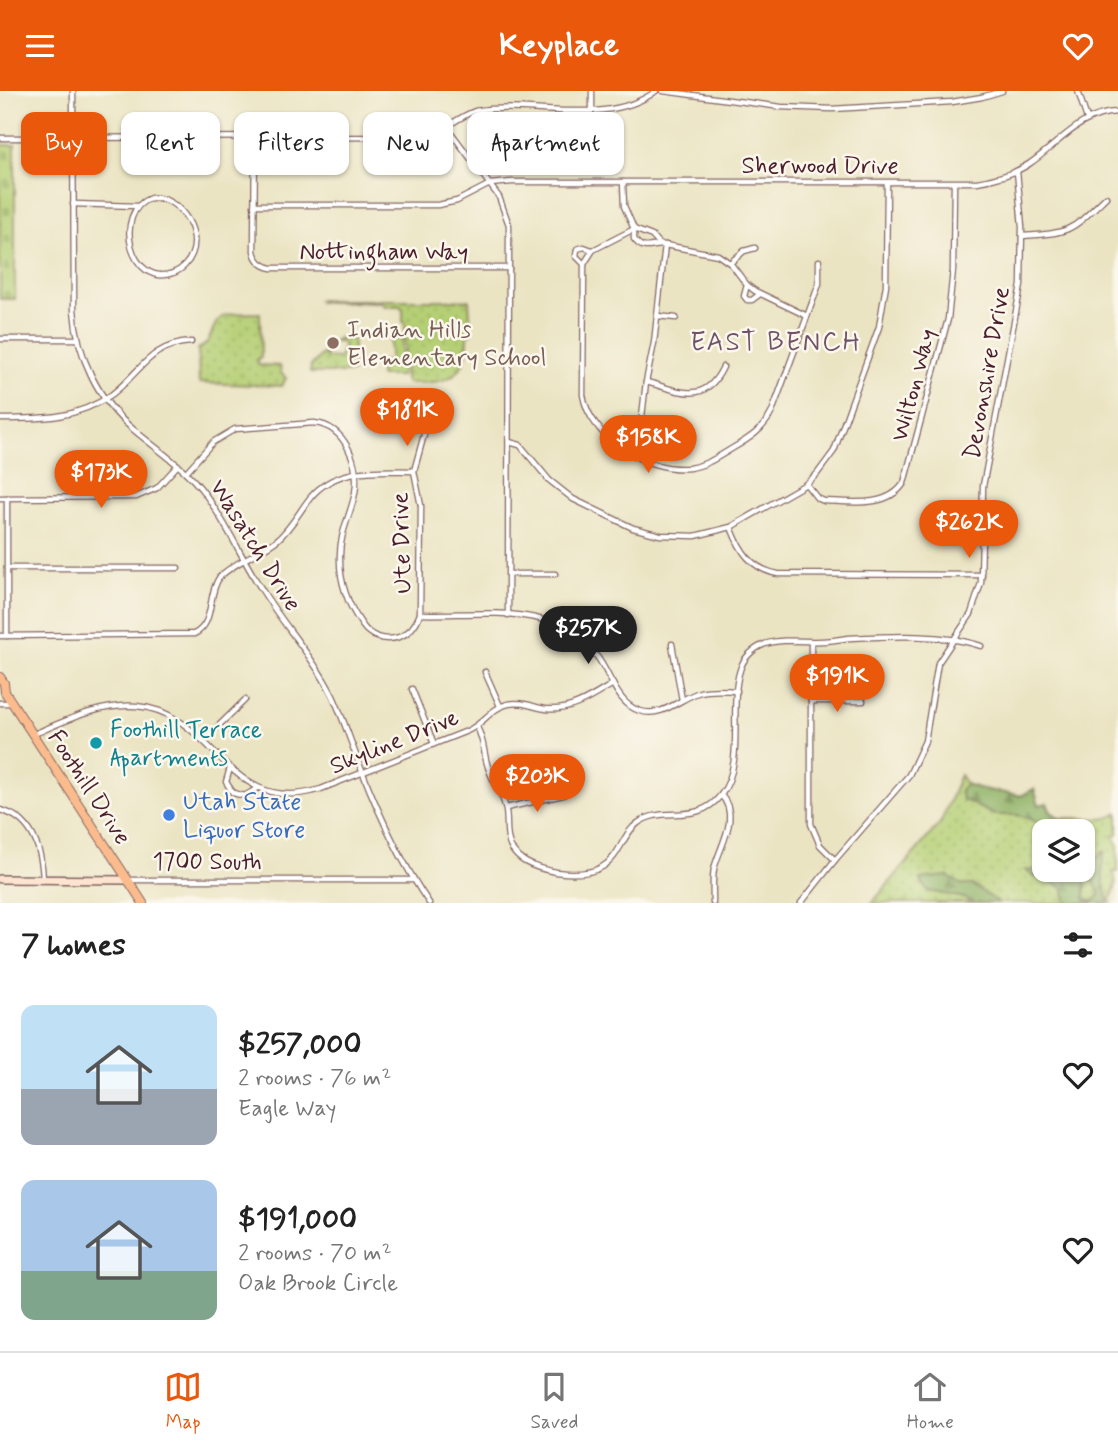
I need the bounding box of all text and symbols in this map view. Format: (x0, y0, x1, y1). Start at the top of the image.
text: Keyplace (499, 25, 619, 67)
icon: menu (21, 27, 59, 65)
icon: heart (1059, 27, 1097, 65)
chip: Buy (21, 112, 107, 175)
chip: Rent (121, 112, 220, 175)
chip: Filters (234, 112, 349, 175)
chip: New (363, 112, 453, 175)
chip: Apartment (467, 112, 624, 175)
street label: Sherwood Drive (741, 151, 899, 182)
street label: Nottingham Way (300, 237, 468, 271)
street label: Devonshire Drive (957, 284, 1018, 462)
place label: Indian Hills Elementary School (347, 315, 546, 374)
district label: EAST BENCH (690, 326, 862, 360)
street label: Wilton Way (885, 326, 944, 445)
marker: Indian Hills Elementary School (325, 335, 341, 351)
pin: $181K (358, 389, 456, 448)
text: $181K (376, 396, 438, 426)
pin: $158K (599, 415, 697, 475)
text: $158K (616, 423, 680, 453)
pin: $173K (52, 451, 150, 510)
text: $173K (71, 458, 132, 488)
street label: Wasatch Drive (202, 474, 308, 618)
street label: Ute Drive (385, 491, 420, 594)
pin: $262K (920, 501, 1018, 560)
text: $262K (935, 508, 1003, 538)
pin: $257K (539, 607, 637, 666)
text: $257K (555, 614, 621, 644)
pin: $191K (788, 655, 886, 714)
text: $191K (806, 662, 868, 692)
street label: Skyline Drive (325, 702, 464, 782)
place label: Foothill Terrace Apartments (110, 715, 262, 777)
street label: Foothill Drive (40, 724, 137, 851)
marker: Foothill Terrace Apartments (88, 735, 104, 751)
pin: $203K (488, 755, 586, 814)
text: $203K (505, 762, 569, 792)
place label: Utah State Liquor Store (183, 787, 305, 846)
marker: Utah State Liquor Store (161, 807, 177, 823)
map controls (1032, 819, 1095, 882)
button: layers (1032, 819, 1095, 882)
street label: 1700 South (152, 847, 262, 878)
text: 7 homes (21, 926, 126, 965)
icon: filters (1059, 926, 1097, 964)
text: $257,000 (238, 1025, 362, 1064)
icon: home (77, 1033, 161, 1117)
icon: heart (1059, 1056, 1097, 1094)
text: 2 rooms · 76 m² (238, 1064, 391, 1094)
text: Eagle Way (238, 1094, 336, 1124)
text: $191,000 (238, 1200, 357, 1239)
icon: home (77, 1208, 161, 1292)
icon: heart (1059, 1231, 1097, 1269)
text: 2 rooms · 70 m² (238, 1239, 392, 1269)
text: Oak Brook Circle (238, 1269, 398, 1299)
tab: Map (164, 1368, 202, 1435)
tab: Saved (530, 1368, 578, 1435)
tab: Home (907, 1368, 954, 1435)

